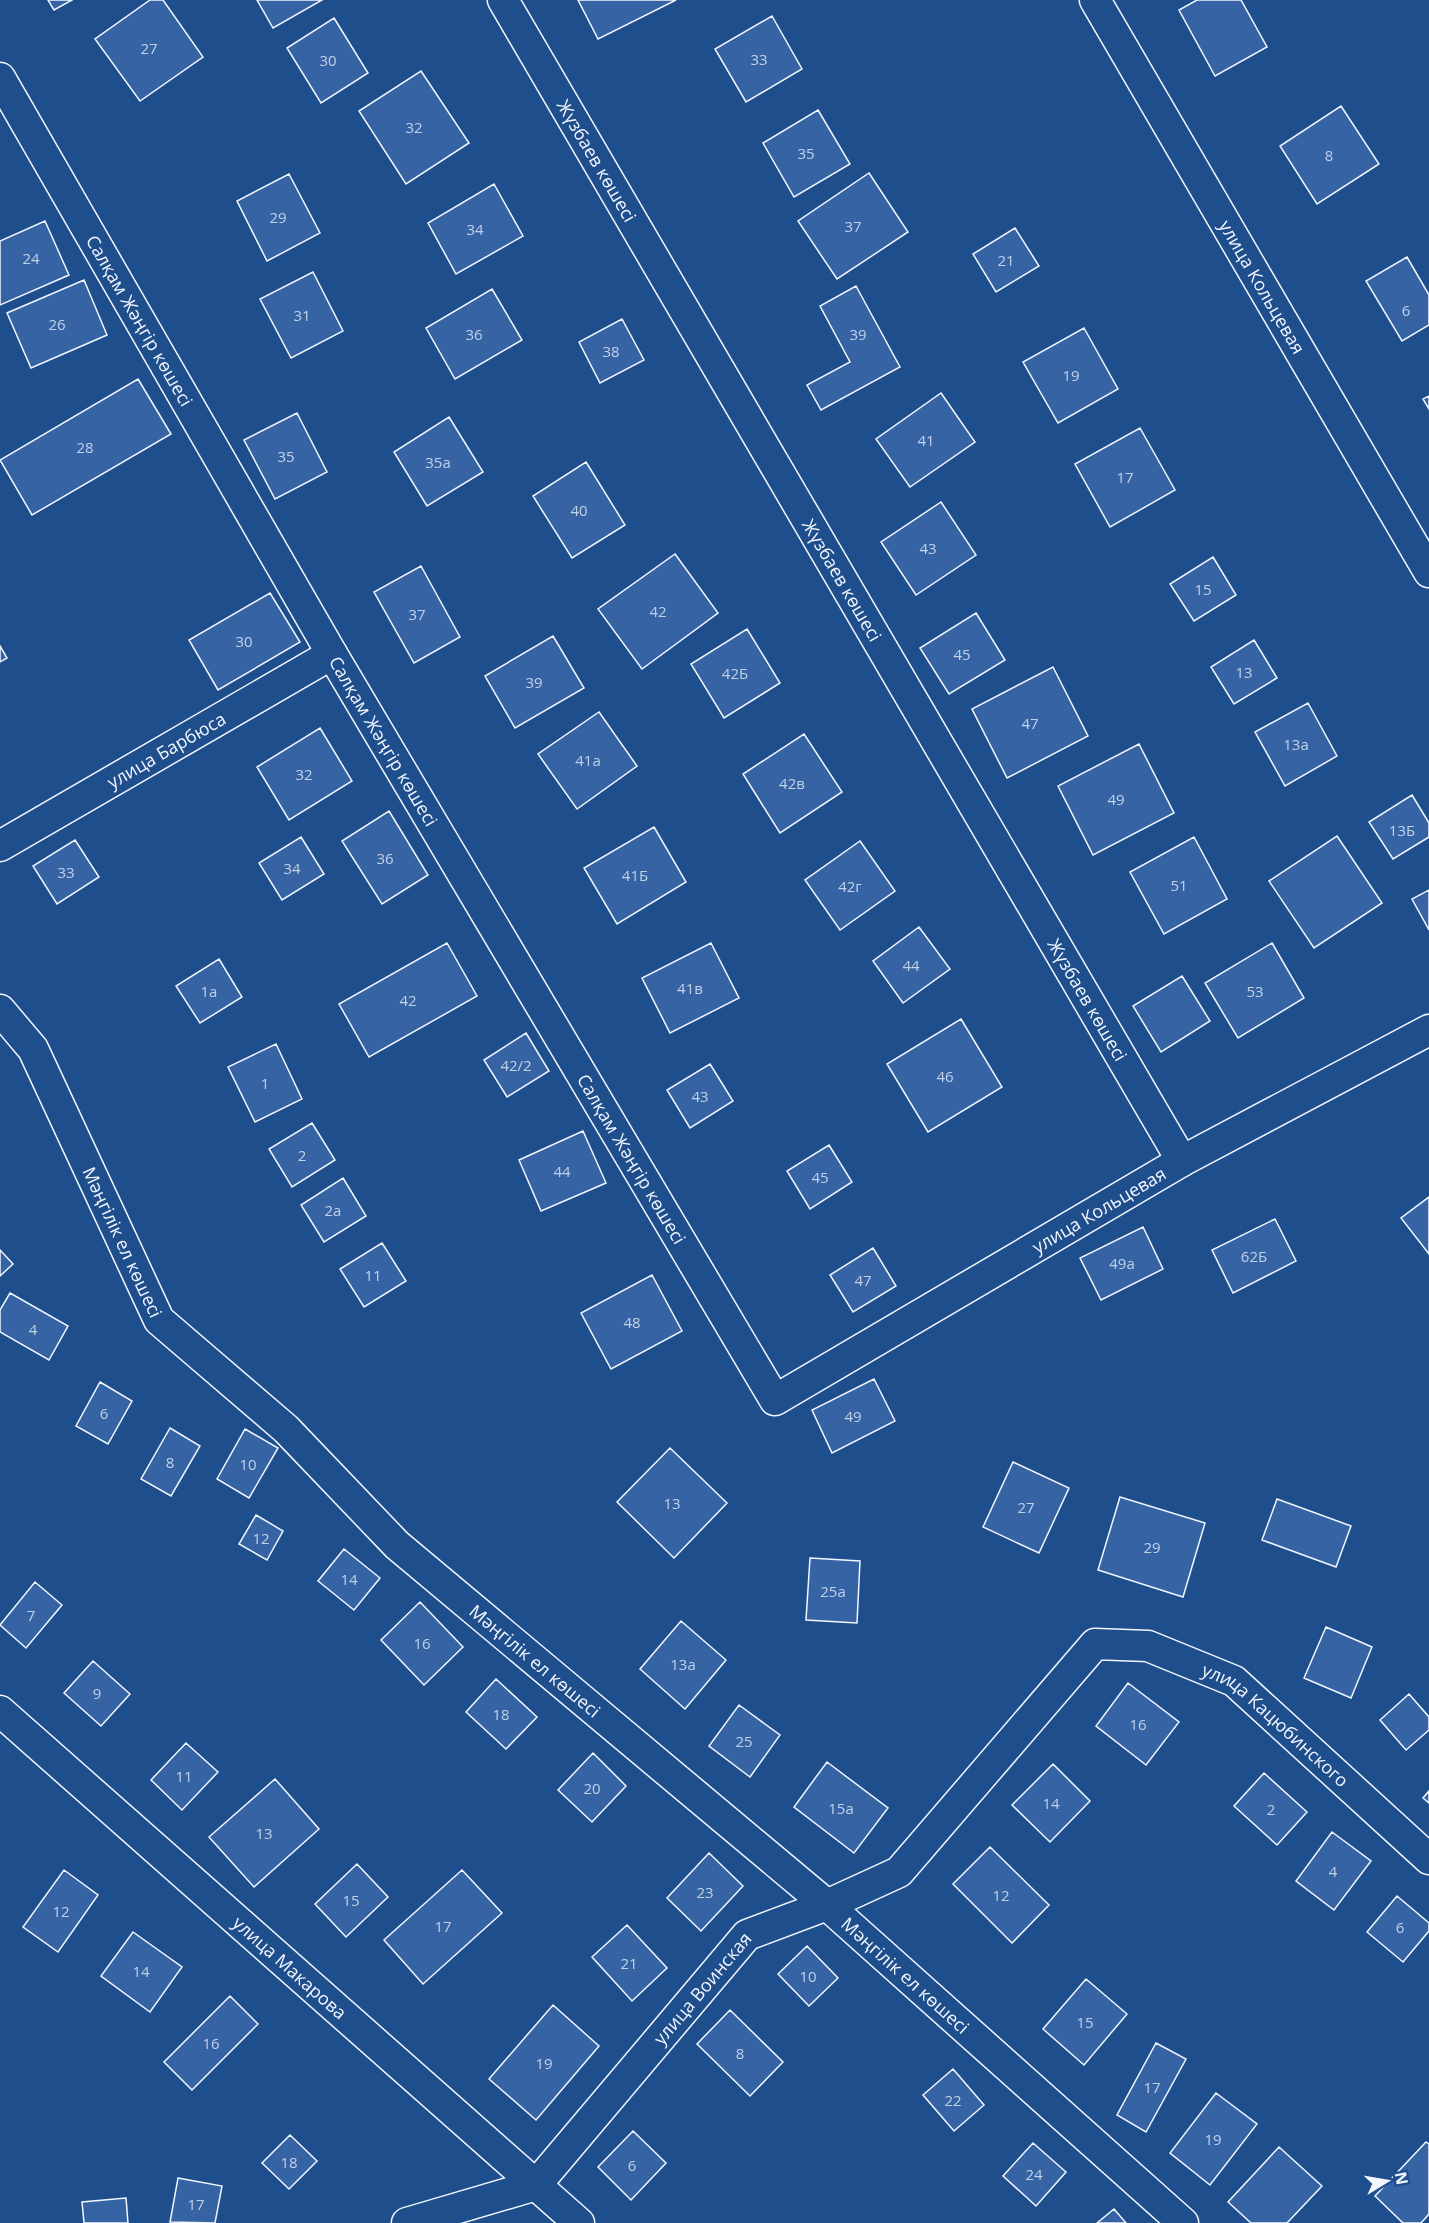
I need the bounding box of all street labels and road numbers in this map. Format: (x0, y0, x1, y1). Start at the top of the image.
street label: Жүзбаев көшесі (552, 95, 642, 226)
street label: улица Кольцевая (1214, 215, 1311, 358)
street label: Салқам Жәңгір көшесі (81, 231, 199, 411)
street label: Жүзбаев көшесі (797, 514, 887, 646)
street label: Салқам Жәңгір көшесі (324, 652, 443, 830)
street label: улица Барбюса (103, 706, 230, 794)
street label: Жүзбаев көшесі (1042, 934, 1133, 1065)
street label: Салқам Жәңгір көшесі (572, 1069, 692, 1248)
street label: улица Кольцевая (1028, 1161, 1170, 1258)
street label: Мәңгілік ел көшесі (77, 1163, 168, 1321)
street label: Мәңгілік ел көшесі (465, 1599, 606, 1722)
street label: улица Кацюбинского (1199, 1657, 1354, 1792)
street label: улица Макарова (228, 1911, 352, 2024)
street label: Мәңгілік ел көшесі (837, 1912, 975, 2039)
street label: улица Воинская (648, 1927, 756, 2049)

